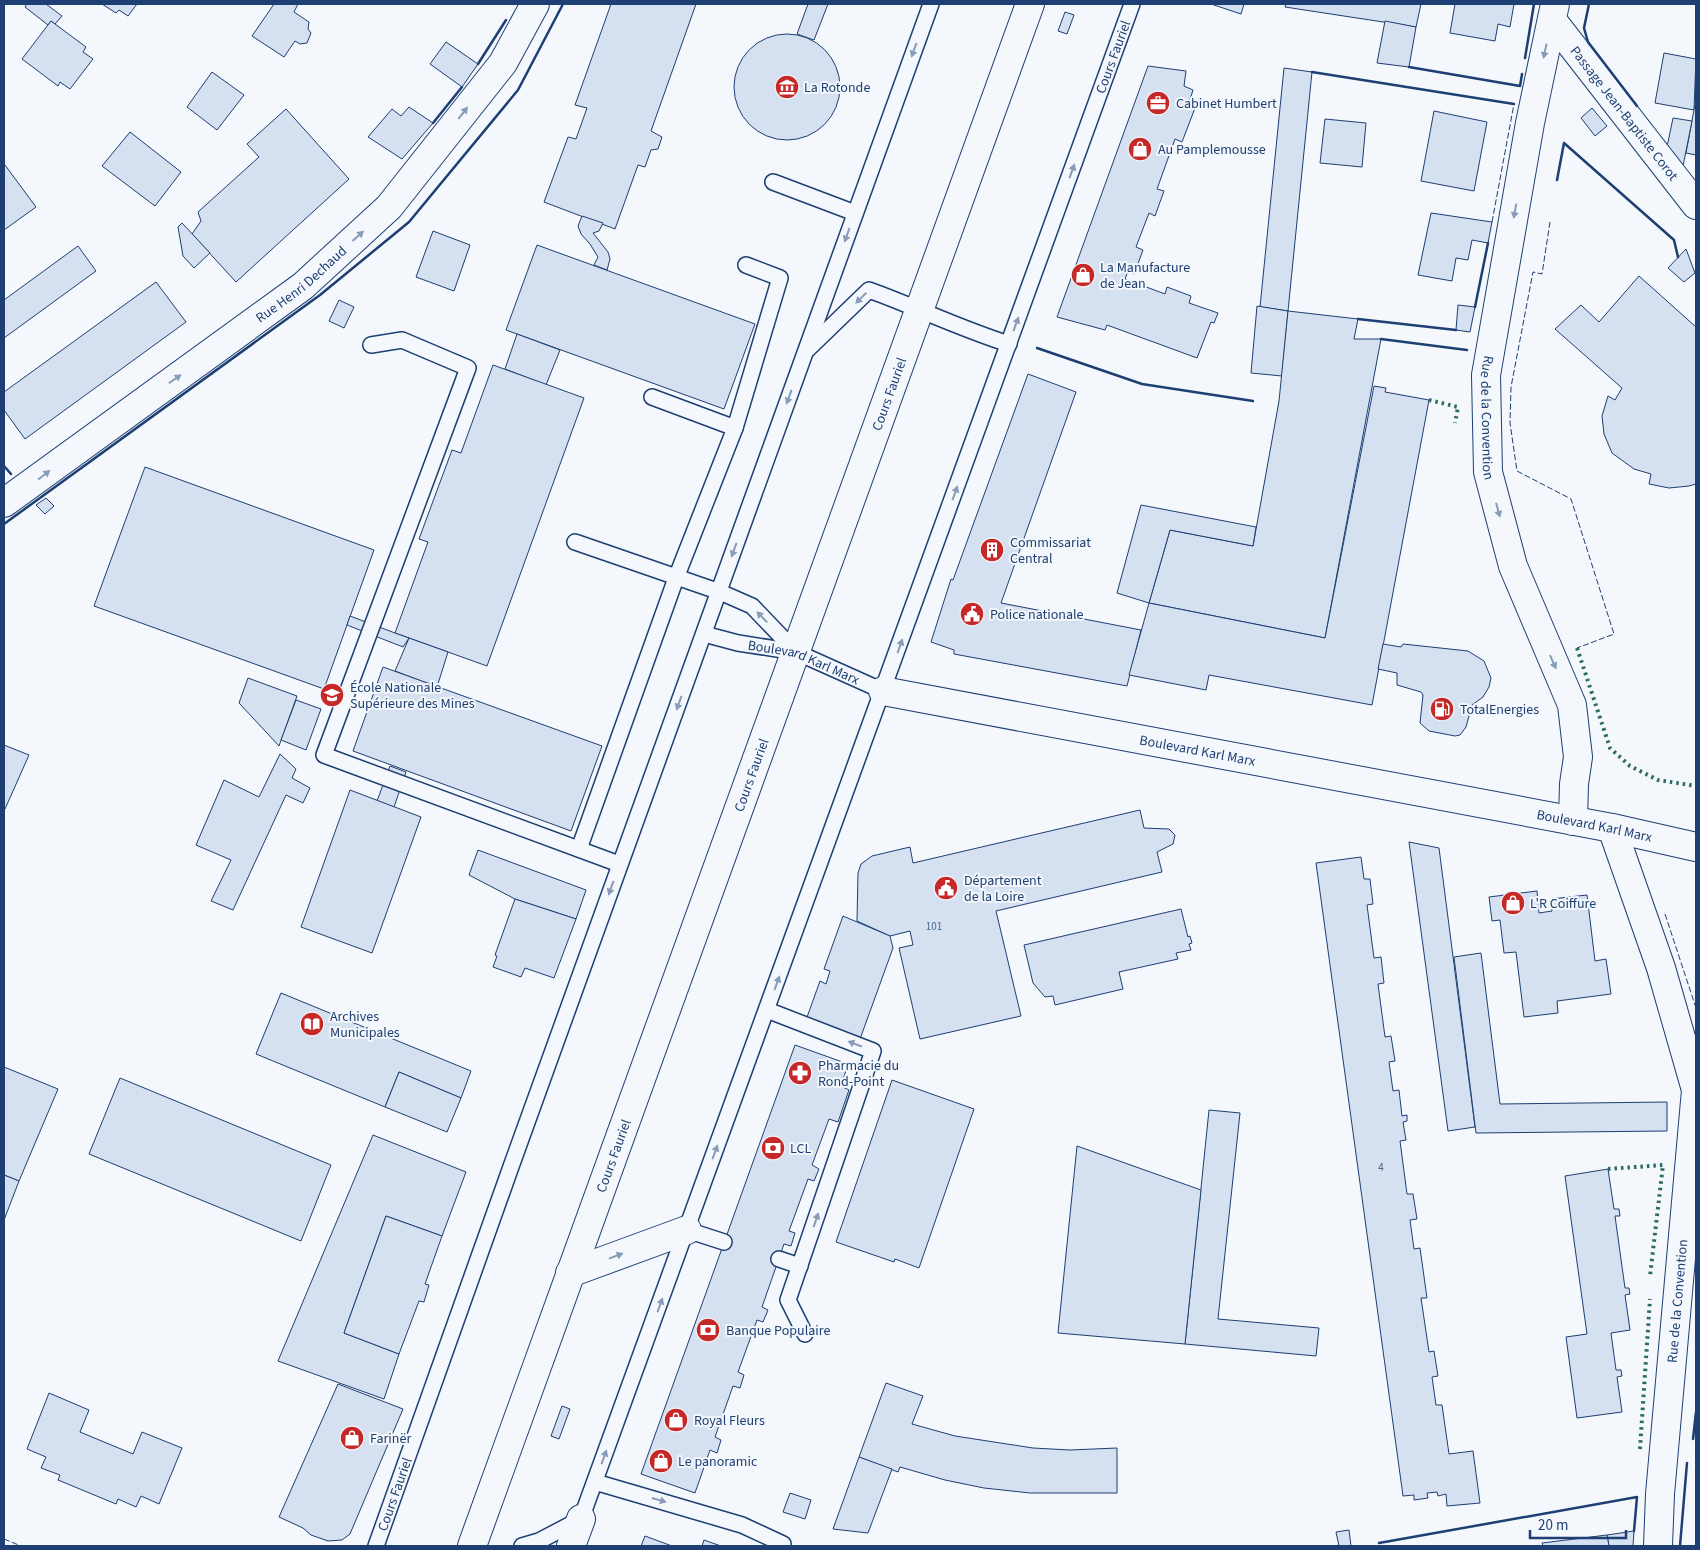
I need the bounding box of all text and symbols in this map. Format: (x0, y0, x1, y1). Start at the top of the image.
street label: Cours Fauriel (1091, 17, 1136, 97)
one-way arrow (910, 42, 917, 57)
street label: Passage Jean-Baptiste Corot (1565, 42, 1683, 185)
one-way arrow (1541, 44, 1549, 60)
museum icon: La Rotonde (774, 74, 800, 100)
place label: La Rotonde (804, 78, 870, 98)
office icon: Cabinet Humbert (1145, 90, 1171, 116)
place label: Cabinet Humbert (1176, 94, 1277, 114)
one-way arrow (458, 107, 469, 120)
shop icon: Au Pamplemousse (1127, 136, 1153, 162)
place label: Au Pamplemousse (1158, 140, 1266, 160)
one-way arrow (1068, 163, 1076, 178)
one-way arrow (1510, 203, 1518, 219)
one-way arrow (843, 228, 850, 243)
one-way arrow (351, 230, 363, 242)
street label: Rue Henri Dechaud (252, 242, 351, 328)
place label: La Manufacture de Jean (1100, 258, 1190, 294)
shop icon: La Manufacture de Jean (1070, 262, 1096, 288)
one-way arrow (855, 292, 867, 304)
one-way arrow (1013, 316, 1020, 331)
street label: Rue de la Convention (1475, 354, 1499, 482)
street label: Cours Fauriel (867, 355, 912, 434)
one-way arrow (168, 374, 182, 384)
one-way arrow (785, 390, 792, 405)
one-way arrow (37, 469, 50, 480)
one-way arrow (951, 485, 959, 500)
one-way arrow (1494, 502, 1502, 517)
place label: Commissariat Central (1010, 533, 1091, 569)
building icon: Commissariat Central (979, 537, 1005, 563)
one-way arrow (730, 543, 737, 558)
public building icon: Police nationale (959, 601, 985, 627)
place label: Police nationale (990, 605, 1084, 625)
one-way arrow (756, 611, 768, 623)
street label: Boulevard Karl Marx (746, 636, 863, 691)
one-way arrow (897, 638, 904, 653)
one-way arrow (1550, 655, 1558, 669)
place label: École Nationale Supérieure des Mines (350, 678, 475, 714)
school or university icon: École Nationale Supérieure des Mines (319, 682, 345, 708)
one-way arrow (675, 696, 683, 711)
fuel station icon: TotalEnergies (1429, 696, 1455, 722)
place label: TotalEnergies (1460, 700, 1539, 720)
street label: Boulevard Karl Marx (1138, 730, 1258, 772)
street label: Cours Fauriel (730, 735, 775, 815)
street label: Boulevard Karl Marx (1535, 805, 1655, 848)
place label: Département de la Loire (964, 871, 1042, 907)
public building icon: Département de la Loire (933, 875, 959, 901)
one-way arrow (607, 881, 614, 896)
shop icon: L'R Coiffure (1500, 890, 1526, 916)
place label: L'R Coiffure (1530, 894, 1596, 914)
house number: 101 (926, 919, 942, 934)
one-way arrow (773, 975, 781, 990)
place label: Archives Municipales (330, 1007, 400, 1043)
library icon: Archives Municipales (299, 1011, 325, 1037)
one-way arrow (848, 1040, 863, 1047)
place label: Pharmacie du Rond-Point (818, 1056, 899, 1092)
pharmacy icon: Pharmacie du Rond-Point (787, 1060, 813, 1086)
street label: Cours Fauriel (592, 1116, 637, 1196)
bank icon: LCL (760, 1135, 786, 1161)
place label: LCL (790, 1139, 811, 1159)
one-way arrow (711, 1144, 719, 1159)
house number: 4 (1378, 1160, 1384, 1175)
one-way arrow (812, 1212, 820, 1227)
street label: Rue de la Convention (1663, 1238, 1693, 1364)
one-way arrow (609, 1252, 624, 1260)
one-way arrow (657, 1297, 664, 1312)
bank icon: Banque Populaire (695, 1317, 721, 1343)
place label: Banque Populaire (726, 1321, 830, 1341)
shop icon: Royal Fleurs (663, 1407, 689, 1433)
place label: Royal Fleurs (694, 1411, 765, 1431)
shop icon: Farinër (339, 1425, 365, 1451)
place label: Farinër (370, 1429, 411, 1449)
shop icon: Le panoramic (648, 1448, 674, 1474)
one-way arrow (600, 1449, 608, 1464)
place label: Le panoramic (678, 1452, 758, 1472)
street label: Cours Fauriel (373, 1455, 418, 1534)
one-way arrow (651, 1497, 666, 1505)
scale bar (1530, 1508, 1626, 1540)
text: 20 m (1538, 1515, 1568, 1536)

